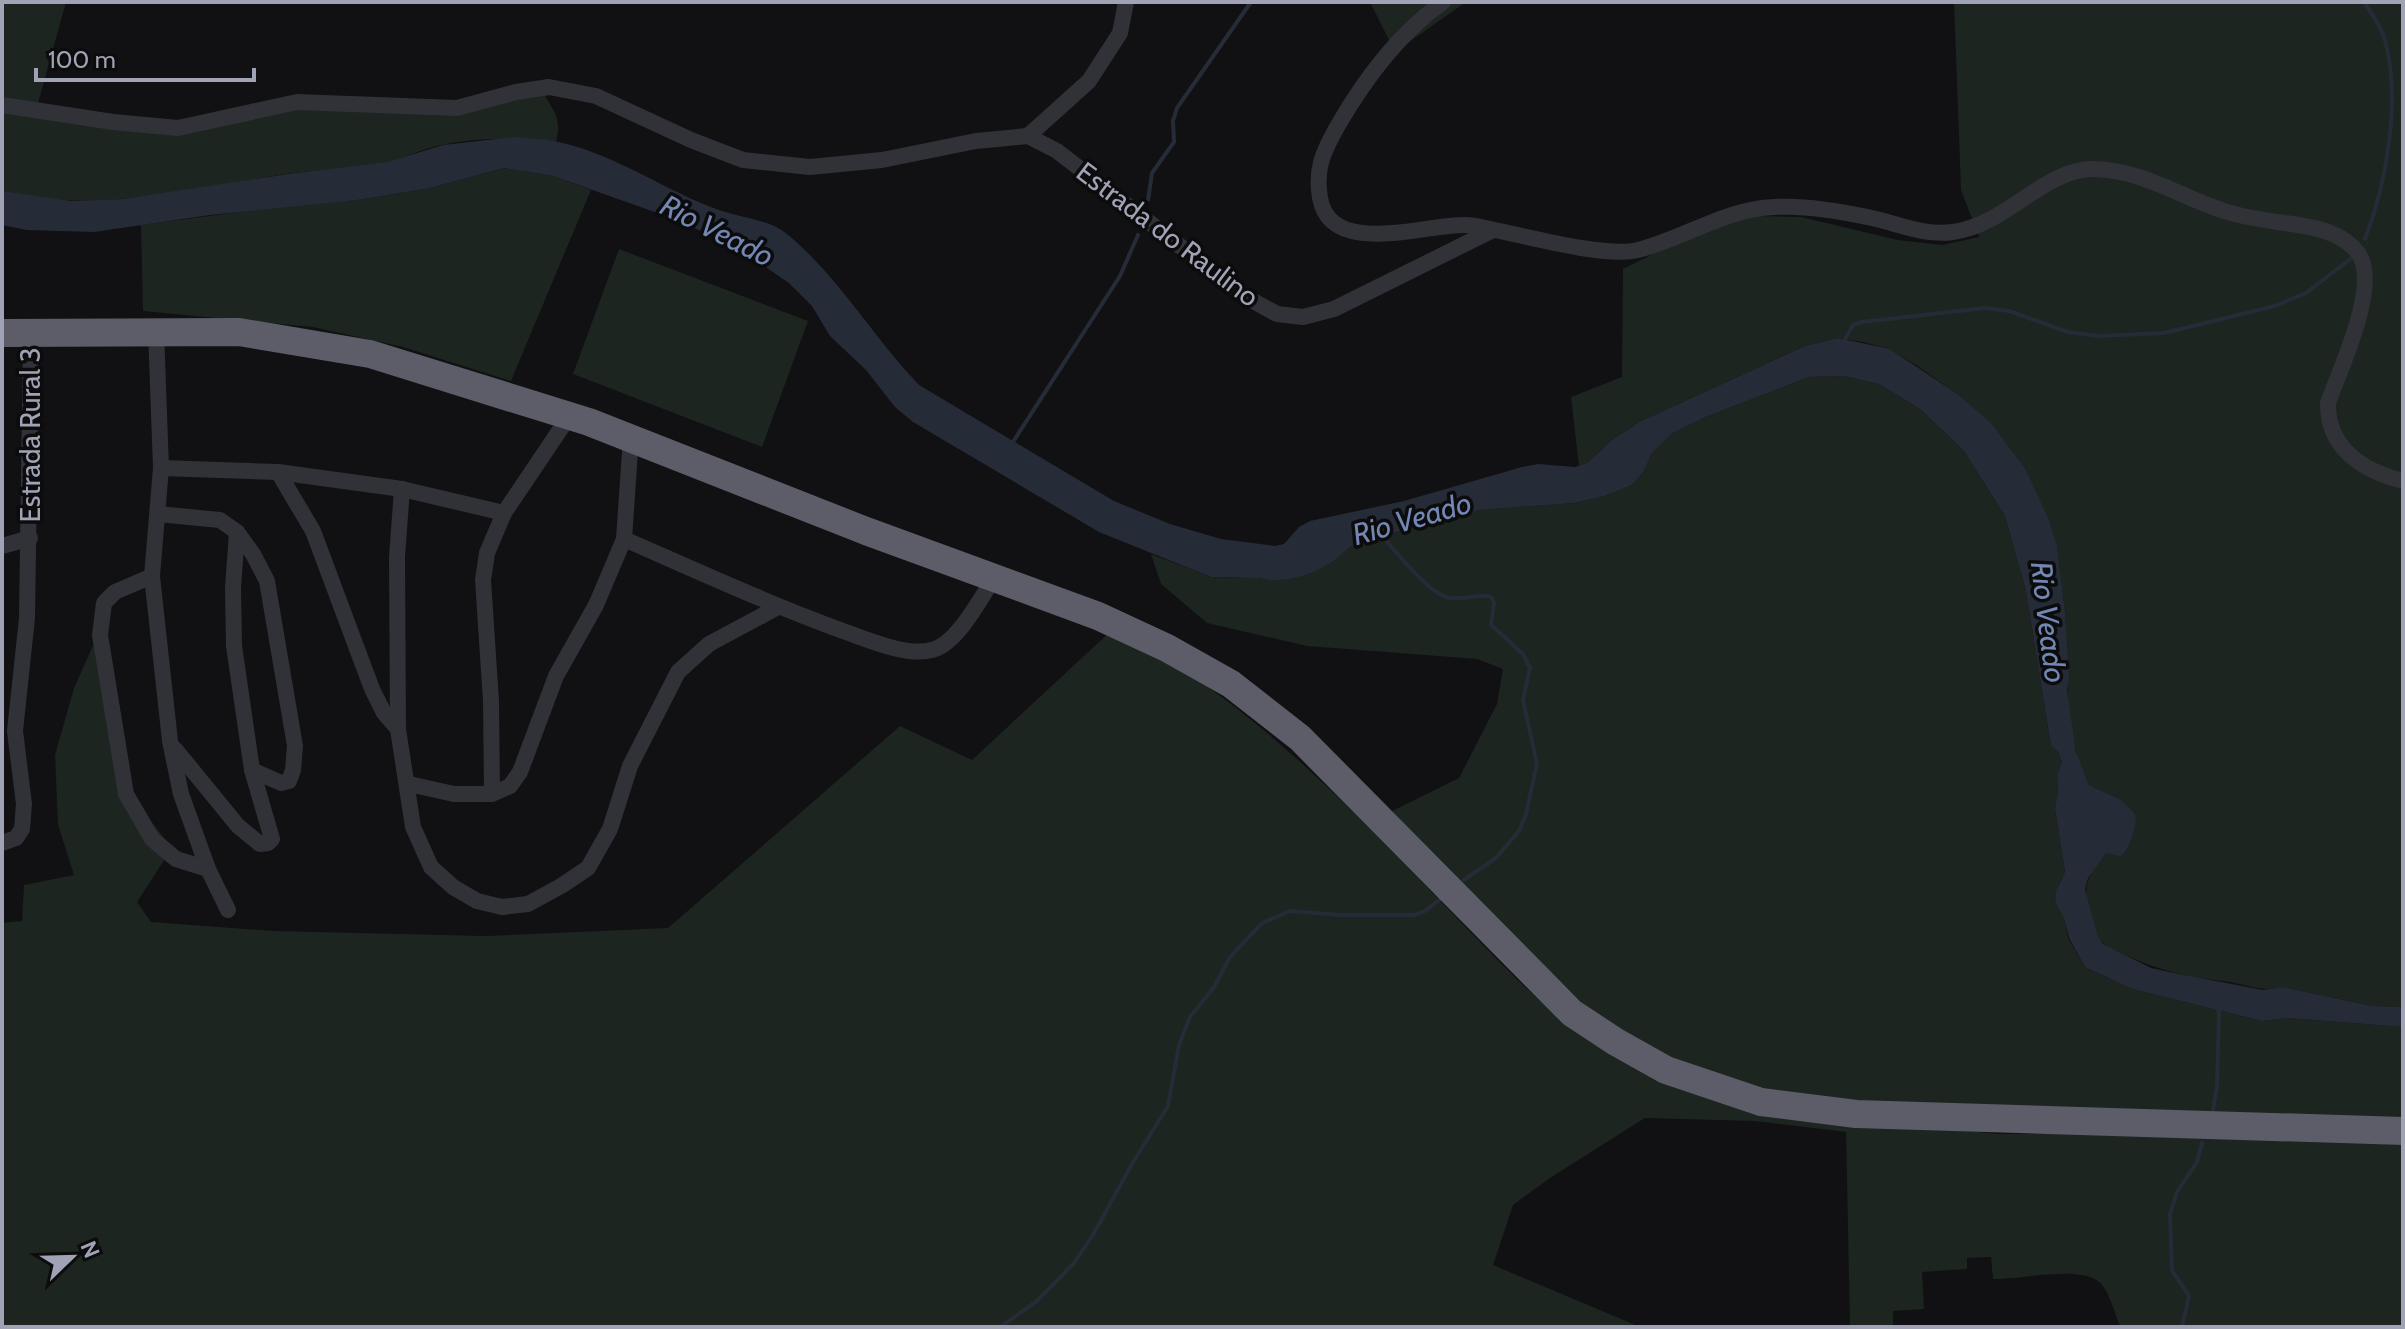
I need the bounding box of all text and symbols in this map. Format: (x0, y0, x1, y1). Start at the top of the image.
scale bar (36, 32, 254, 82)
text: 100 m (48, 45, 116, 74)
street label: Estrada do Raulino (1070, 154, 1266, 314)
water label: Rio Veado (654, 186, 780, 275)
street label: Estrada Rural 3 (13, 347, 47, 523)
water label: Rio Veado (1348, 484, 1476, 553)
water label: Rio Veado (2023, 559, 2074, 685)
north arrow (32, 1217, 112, 1297)
text: N (74, 1237, 105, 1262)

